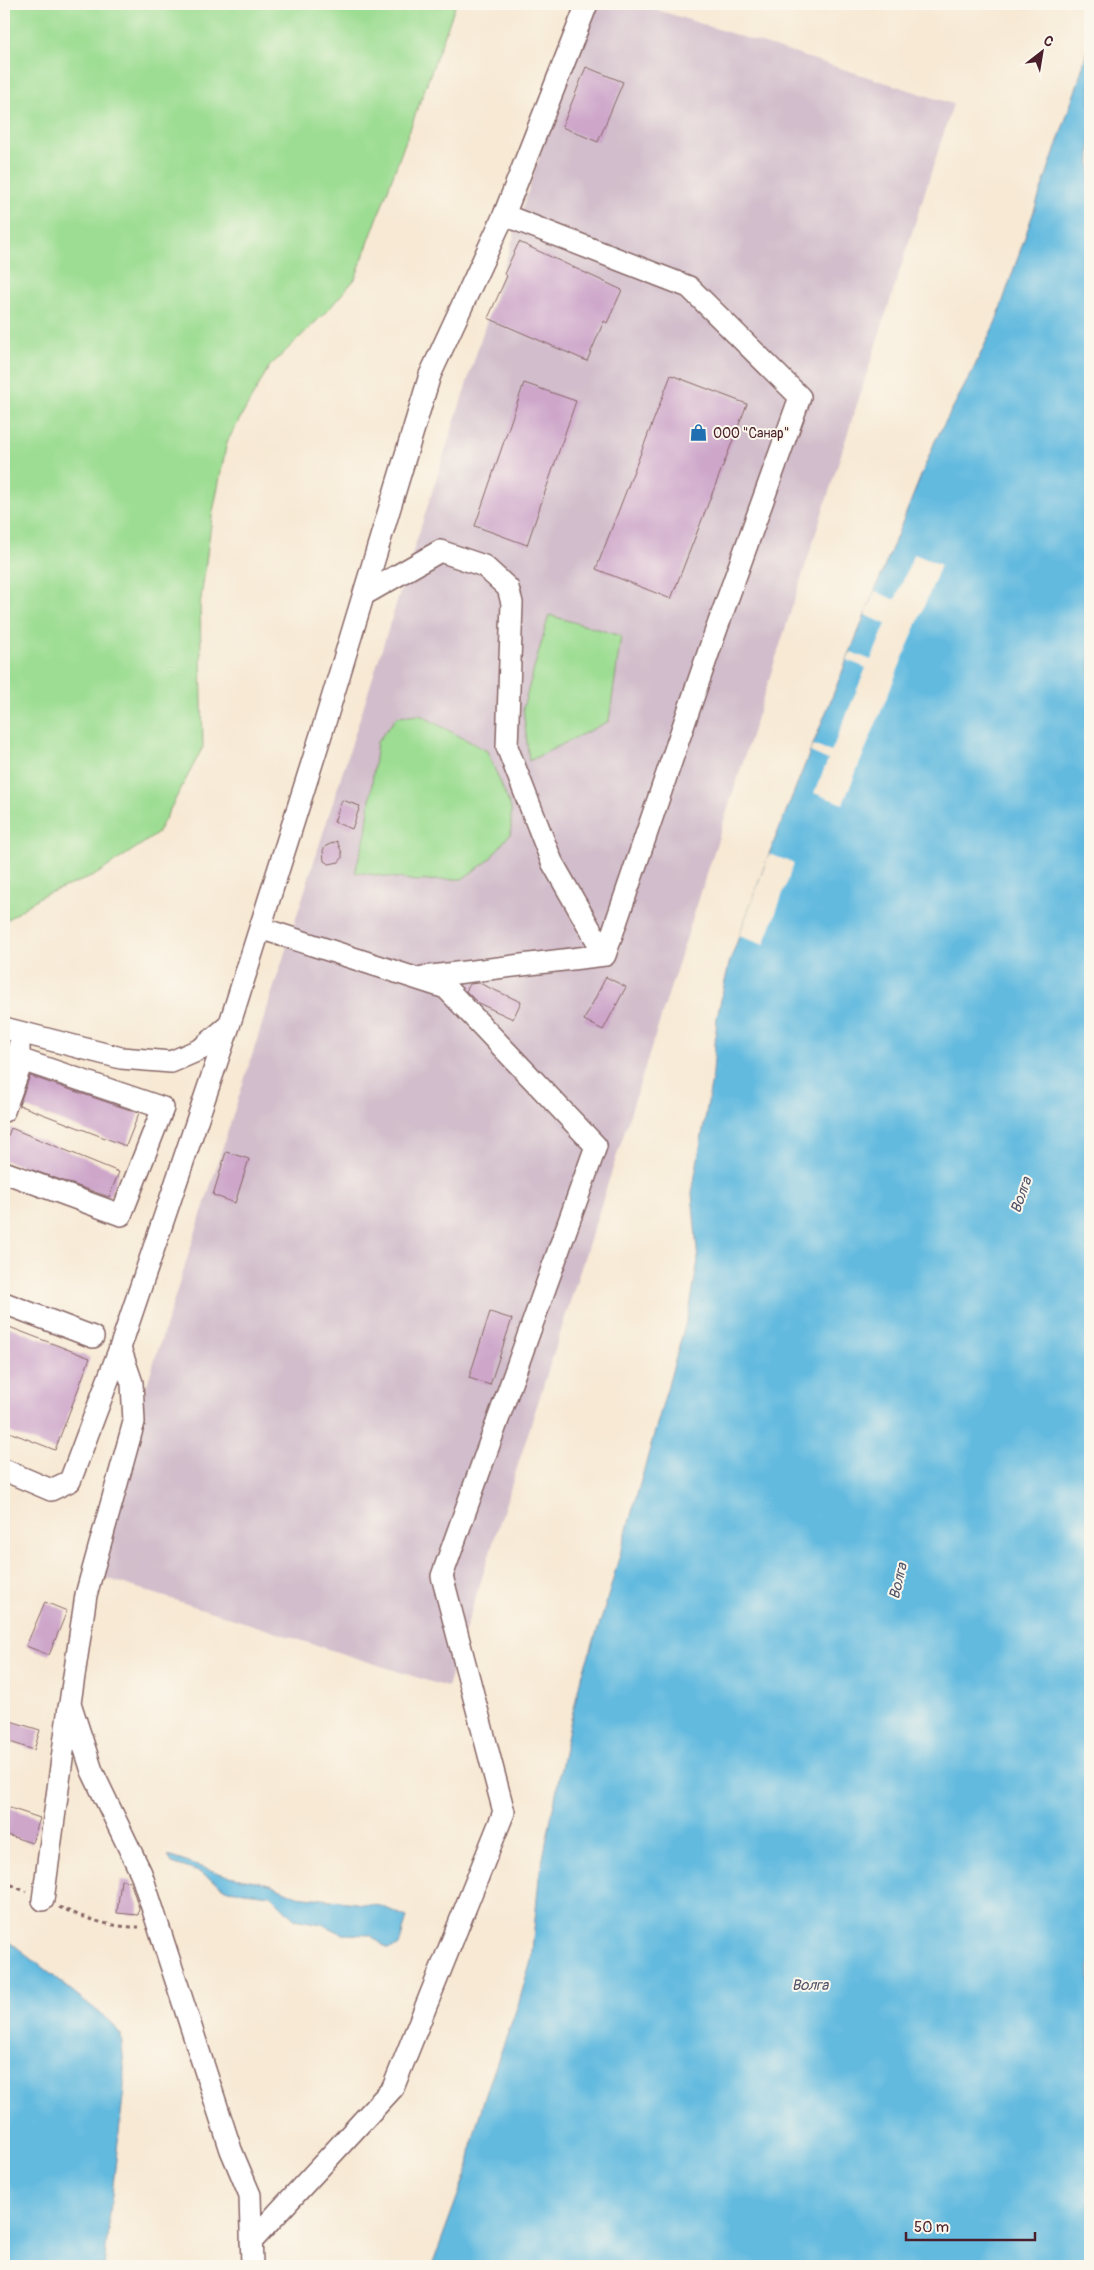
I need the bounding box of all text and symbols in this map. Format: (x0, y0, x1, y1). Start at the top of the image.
north arrow (1016, 28, 1066, 78)
text: С (1040, 32, 1057, 51)
shop icon: ООО "Санар" (689, 423, 709, 443)
place label: ООО "Санар" (713, 425, 789, 442)
water label: Волга (1007, 1174, 1037, 1216)
water label: Волга (885, 1560, 912, 1601)
water label: Волга (792, 1976, 829, 1995)
scale bar (906, 2210, 1035, 2242)
text: 50 m (914, 2218, 949, 2237)

